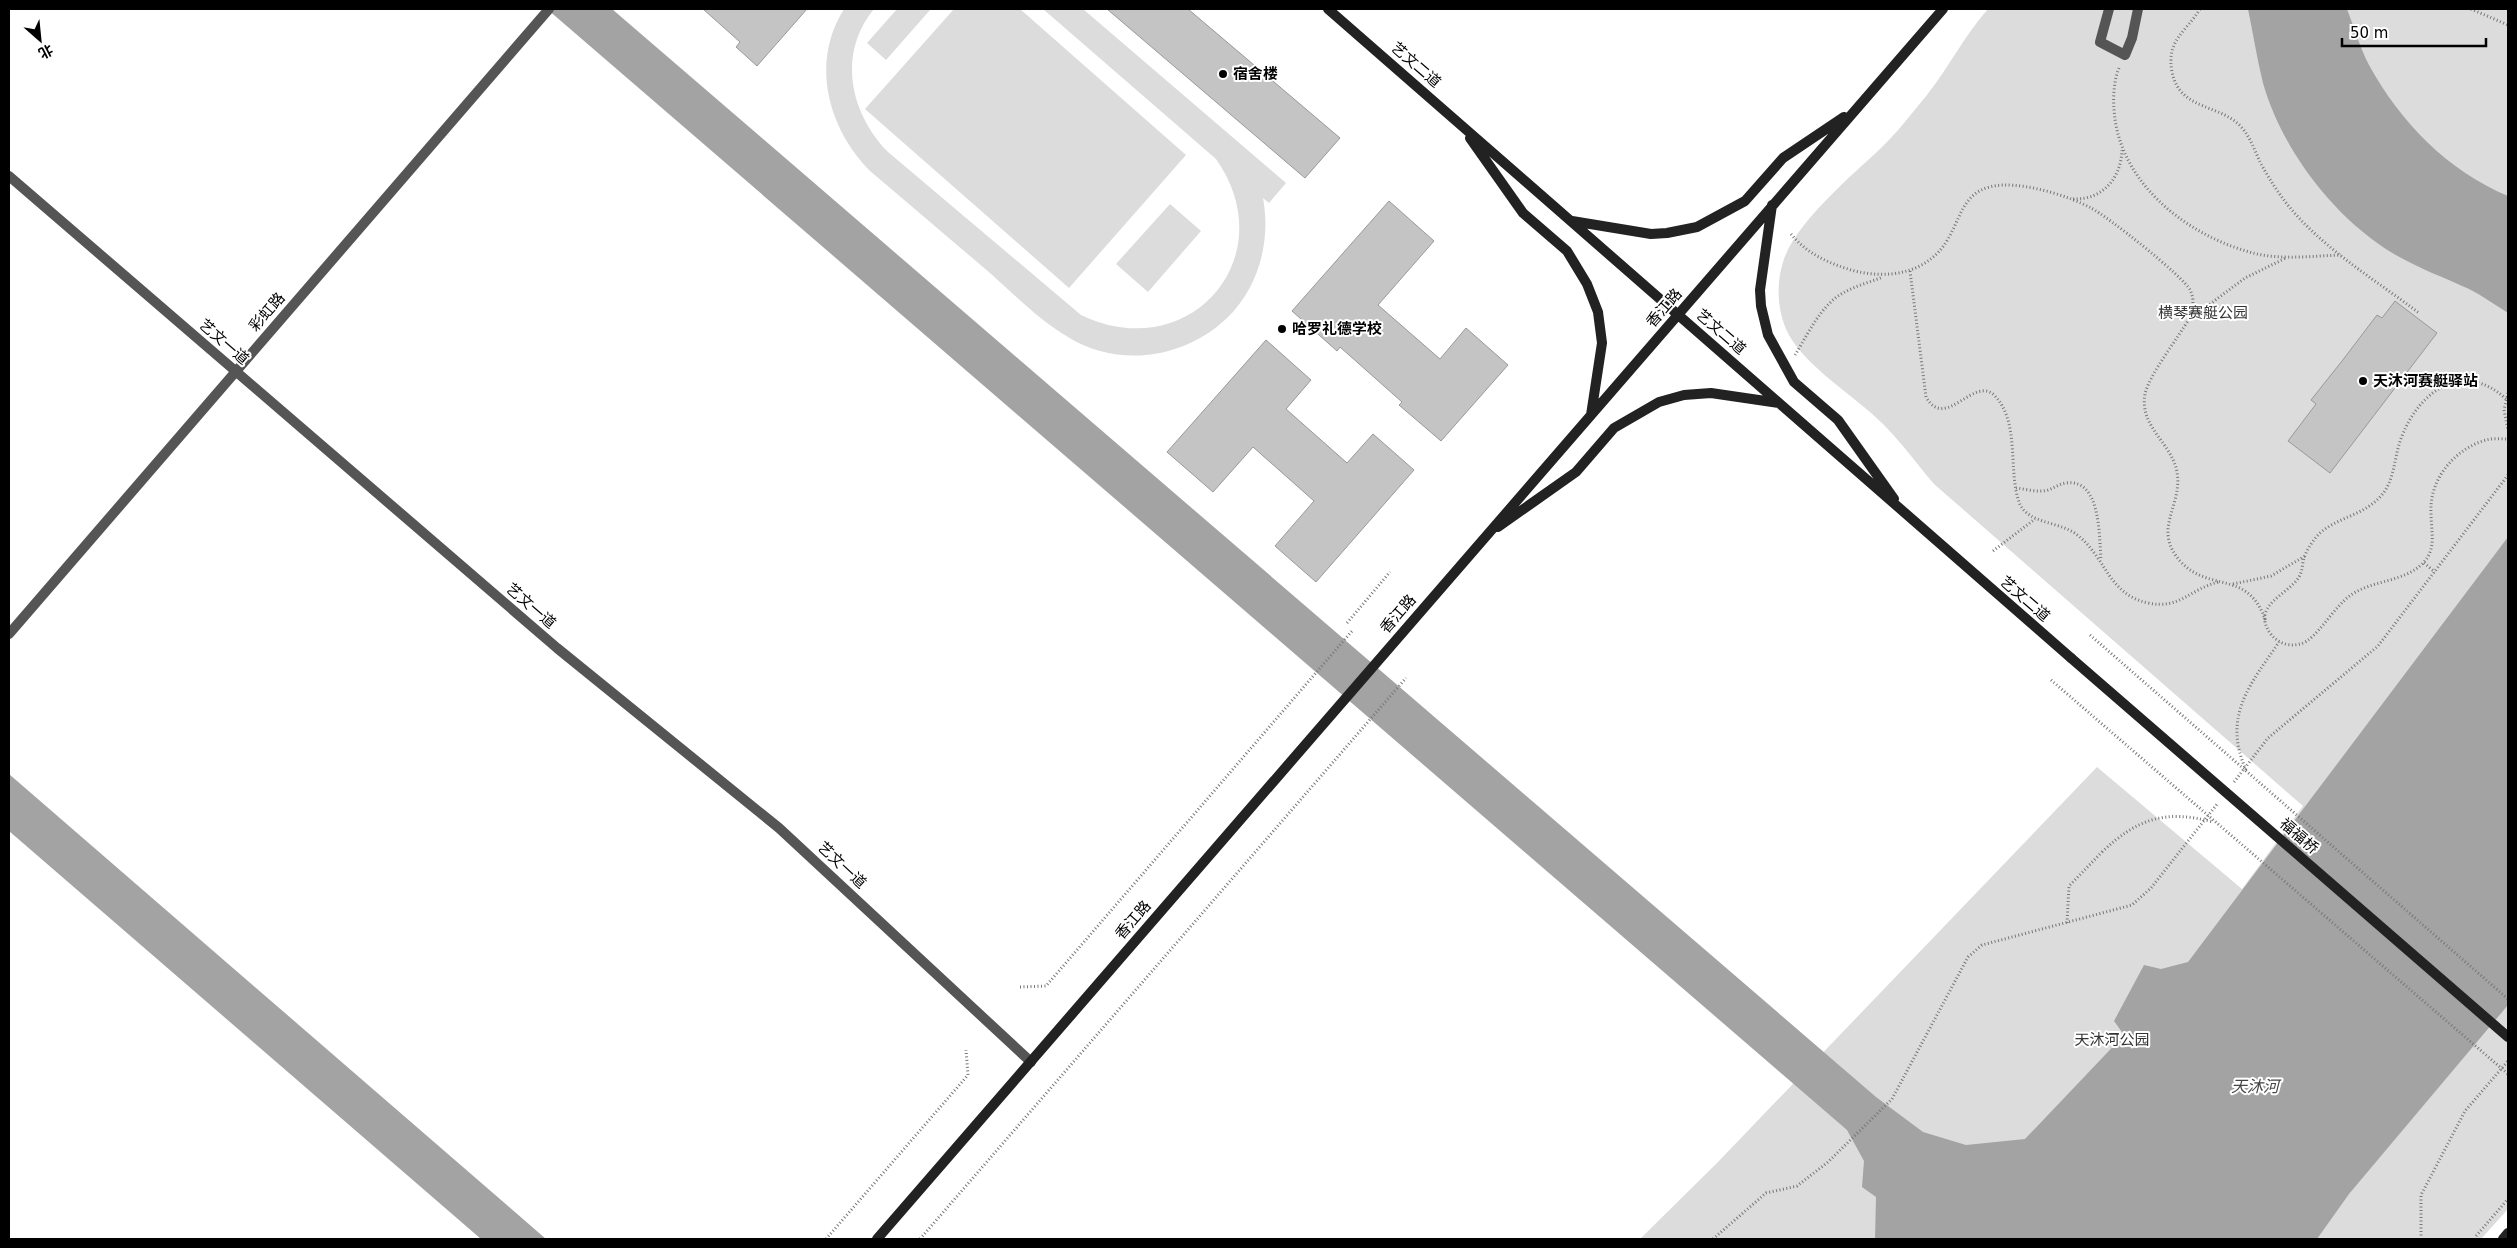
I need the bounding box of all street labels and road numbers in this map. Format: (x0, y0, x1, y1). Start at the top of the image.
street label: 艺文二道 (1387, 39, 1445, 91)
street label: 香江路 (1642, 285, 1686, 331)
street label: 彩虹路 (245, 289, 289, 335)
street label: 艺文二道 (1692, 306, 1750, 358)
street label: 艺文一道 (195, 316, 253, 368)
street label: 艺文二道 (1996, 573, 2054, 625)
street label: 艺文一道 (502, 580, 560, 632)
street label: 香江路 (1376, 591, 1420, 637)
street label: 福福桥 (2276, 814, 2322, 858)
street label: 艺文一道 (814, 838, 870, 892)
street label: 香江路 (1111, 897, 1155, 943)

